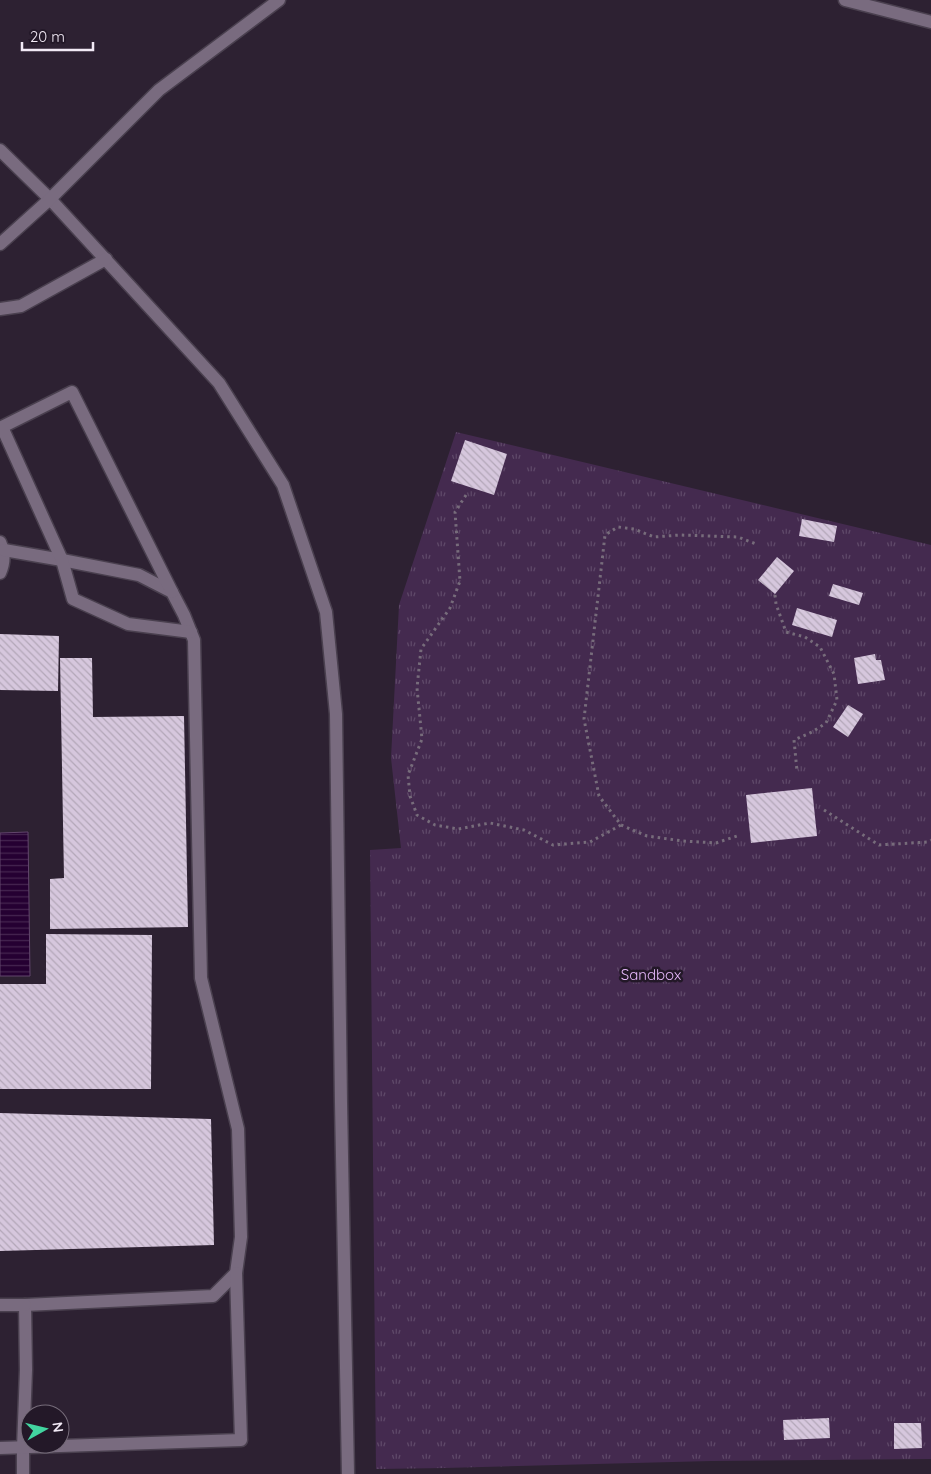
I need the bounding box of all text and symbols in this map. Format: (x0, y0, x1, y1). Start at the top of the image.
scale bar (22, 20, 94, 52)
text: 20 m (30, 27, 65, 46)
park label: Sandbox (621, 965, 681, 984)
north arrow (20, 1404, 70, 1454)
text: N (48, 1421, 68, 1434)

